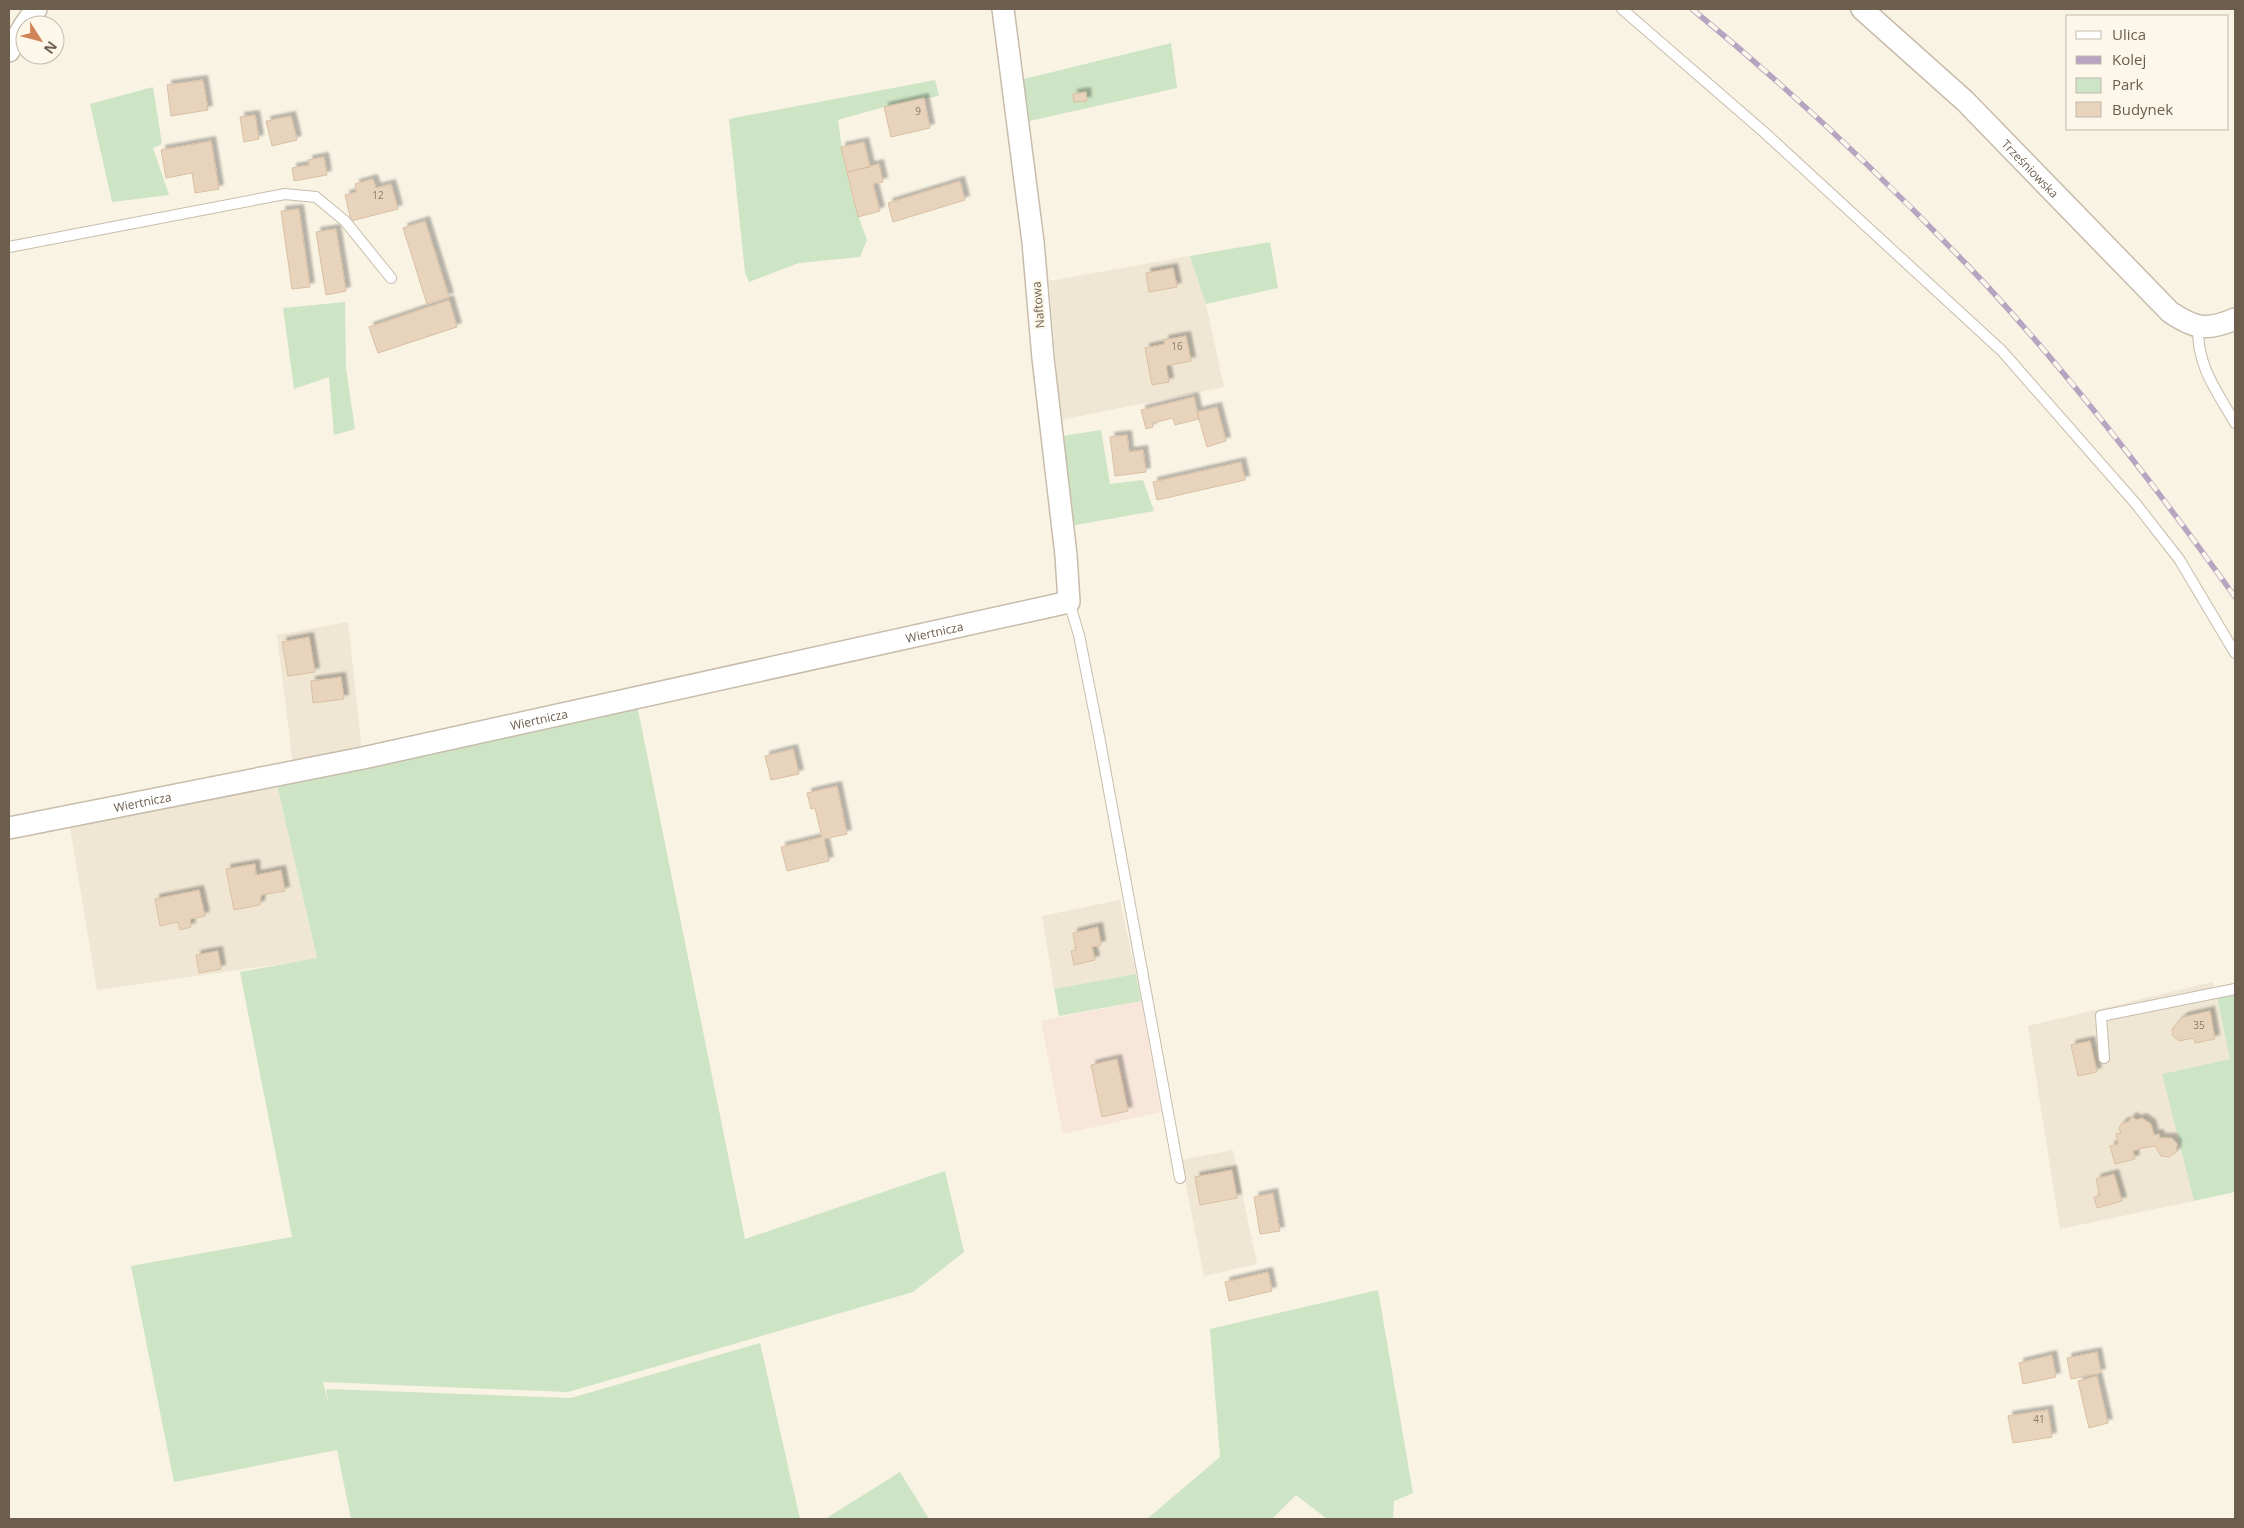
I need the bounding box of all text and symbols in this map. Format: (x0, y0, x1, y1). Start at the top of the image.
north arrow (15, 15, 65, 65)
legend (2066, 15, 2229, 130)
text: Ulica (2112, 24, 2146, 44)
text: N (40, 38, 62, 58)
text: Kolej (2112, 49, 2146, 69)
text: Park (2112, 74, 2143, 94)
text: Budynek (2112, 99, 2173, 119)
house number: 9 (915, 104, 921, 118)
street label: Trześniowska (1998, 135, 2063, 201)
house number: 12 (372, 188, 384, 202)
street label: Naftowa (1027, 281, 1049, 329)
house number: 16 (1171, 339, 1183, 353)
street label: Wiertnicza (904, 617, 965, 646)
street label: Wiertnicza (509, 705, 569, 734)
street label: Wiertnicza (112, 788, 173, 816)
house number: 35 (2193, 1018, 2205, 1032)
house number: 41 (2033, 1412, 2045, 1426)

